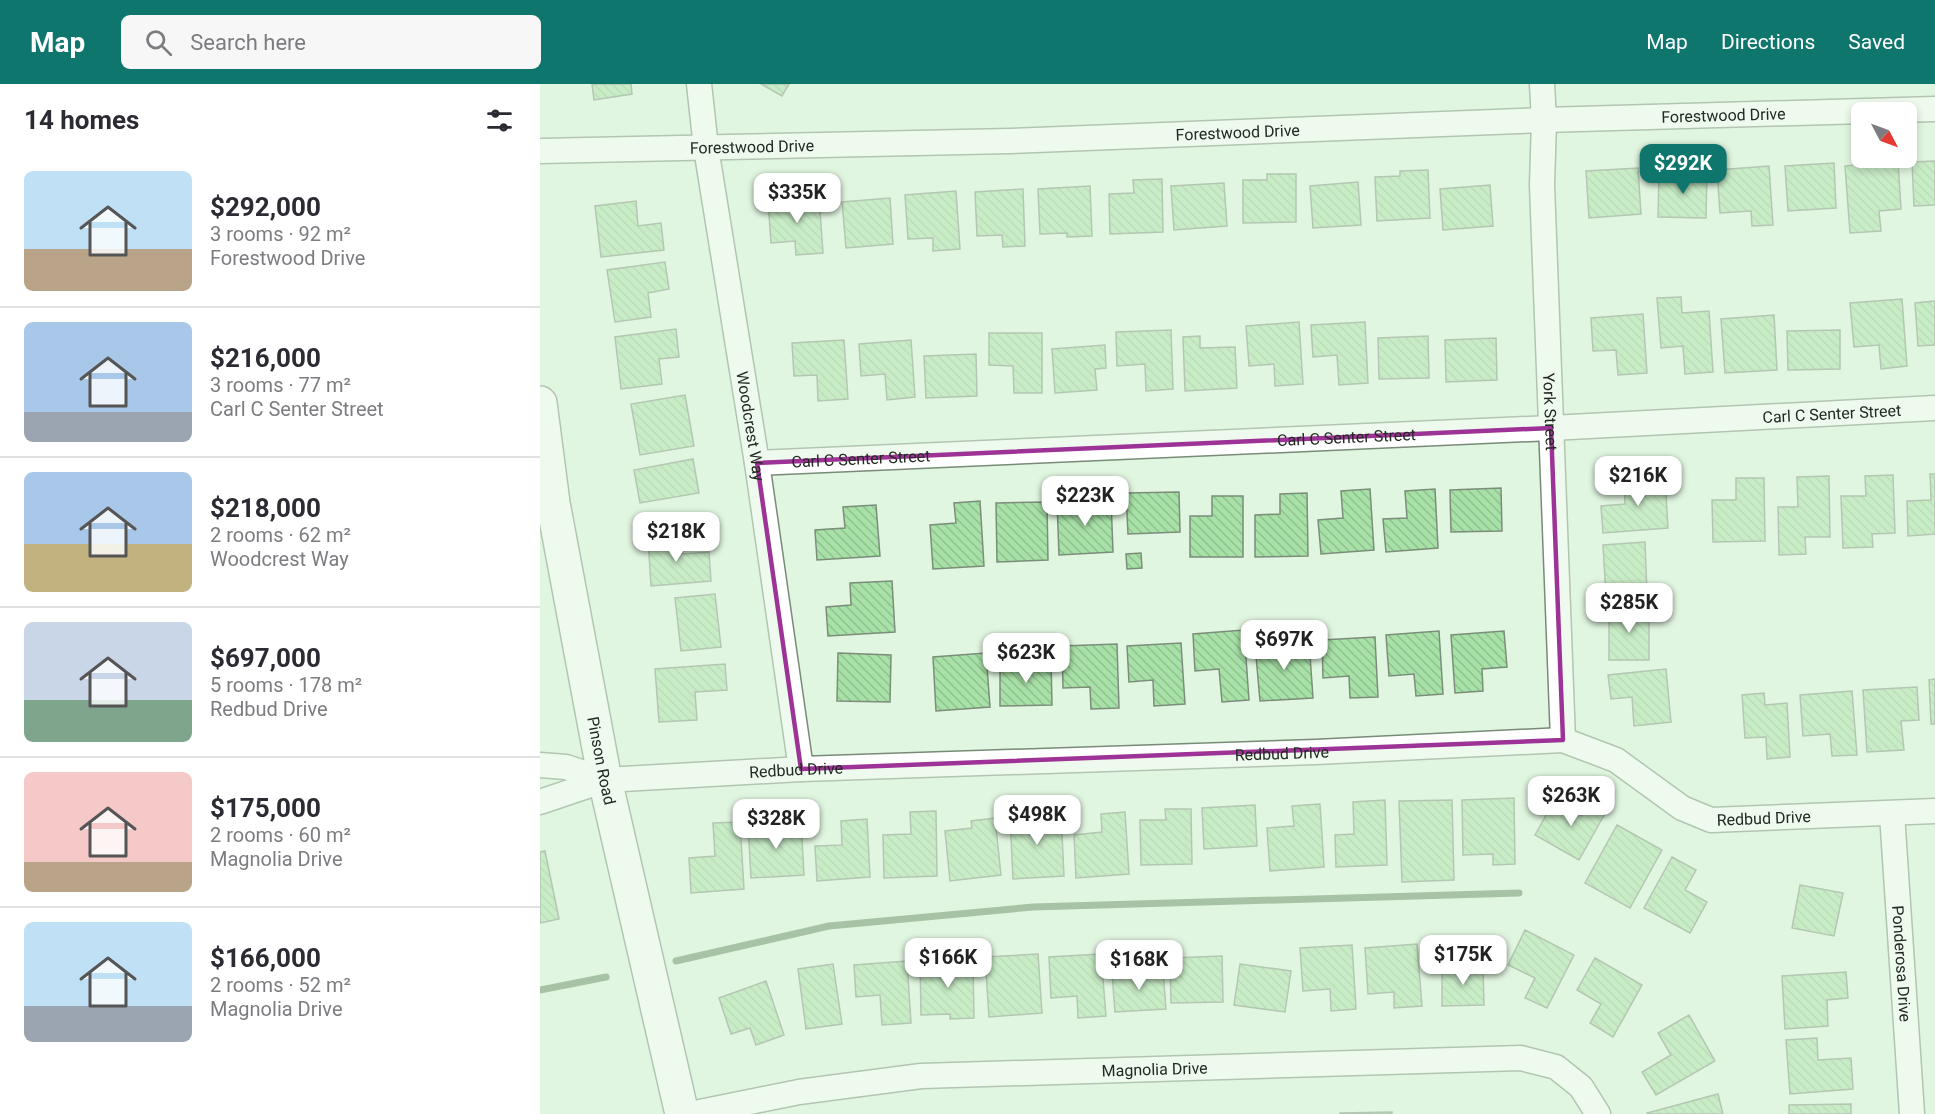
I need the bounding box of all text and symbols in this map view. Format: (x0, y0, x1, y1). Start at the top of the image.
search box (121, 15, 541, 69)
text: Map (30, 26, 85, 59)
icon: search (142, 26, 175, 59)
text: Search here (190, 30, 306, 55)
text: Map (1646, 30, 1688, 54)
text: Directions (1721, 30, 1815, 54)
text: Saved (1848, 30, 1905, 54)
north arrow (1851, 102, 1917, 168)
map controls (1851, 102, 1917, 168)
icon: filters (483, 104, 516, 137)
street label: Forestwood Drive (1661, 104, 1786, 126)
text: 14 homes (24, 105, 139, 135)
street label: Forestwood Drive (1175, 120, 1300, 144)
street label: Forestwood Drive (690, 136, 814, 157)
pin: $292K (1641, 144, 1725, 195)
text: $292K (1654, 151, 1712, 175)
pin: $335K (755, 173, 839, 224)
text: $335K (768, 180, 826, 204)
text: $292,000 (210, 192, 321, 222)
icon: home (72, 195, 144, 267)
text: 3 rooms · 92 m² (210, 222, 351, 246)
text: Forestwood Drive (210, 246, 365, 270)
text: $216,000 (210, 343, 321, 373)
icon: home (72, 346, 144, 418)
street label: Woodcrest Way (733, 370, 769, 483)
street label: York Street (1540, 372, 1562, 451)
text: 3 rooms · 77 m² (210, 373, 351, 397)
text: Carl C Senter Street (210, 397, 384, 421)
street label: Carl C Senter Street (1762, 400, 1902, 426)
street label: Carl C Senter Street (1277, 424, 1416, 450)
street label: Carl C Senter Street (791, 446, 931, 471)
pin: $216K (1596, 456, 1680, 507)
text: $216K (1609, 463, 1667, 487)
pin: $223K (1043, 476, 1127, 527)
text: $223K (1056, 483, 1114, 507)
text: $218,000 (210, 493, 321, 523)
icon: home (72, 496, 144, 568)
pin: $218K (634, 512, 718, 563)
text: $218K (647, 519, 705, 543)
text: 2 rooms · 62 m² (210, 523, 351, 547)
text: Woodcrest Way (210, 547, 349, 571)
pin: $285K (1587, 583, 1671, 634)
text: $285K (1600, 590, 1658, 614)
pin: $697K (1242, 620, 1326, 671)
text: $697K (1255, 627, 1313, 651)
pin: $623K (984, 633, 1068, 684)
text: $623K (997, 640, 1055, 664)
text: $697,000 (210, 643, 321, 673)
icon: home (72, 646, 144, 718)
text: 5 rooms · 178 m² (210, 673, 362, 697)
text: Redbud Drive (210, 697, 328, 721)
street label: Pinson Road (584, 715, 620, 807)
street label: Redbud Drive (1234, 742, 1329, 764)
street label: Redbud Drive (749, 758, 843, 781)
pin: $263K (1529, 776, 1613, 827)
text: $263K (1542, 783, 1600, 807)
text: $175,000 (210, 793, 321, 823)
pin: $498K (995, 795, 1079, 846)
icon: home (72, 796, 144, 868)
pin: $328K (734, 799, 818, 850)
text: $498K (1008, 802, 1066, 826)
text: $328K (747, 806, 805, 830)
street label: Redbud Drive (1716, 806, 1811, 829)
text: 2 rooms · 60 m² (210, 823, 351, 847)
text: Magnolia Drive (210, 847, 343, 871)
street label: Ponderosa Drive (1889, 905, 1915, 1023)
pin: $175K (1421, 935, 1505, 986)
pin: $166K (906, 938, 990, 989)
pin: $168K (1097, 940, 1181, 991)
text: $175K (1434, 942, 1492, 966)
text: $166,000 (210, 943, 321, 973)
text: $166K (919, 945, 977, 969)
icon: home (72, 946, 144, 1018)
text: $168K (1110, 947, 1168, 971)
text: 2 rooms · 52 m² (210, 973, 351, 997)
text: Magnolia Drive (210, 997, 343, 1021)
street label: Magnolia Drive (1101, 1058, 1208, 1080)

